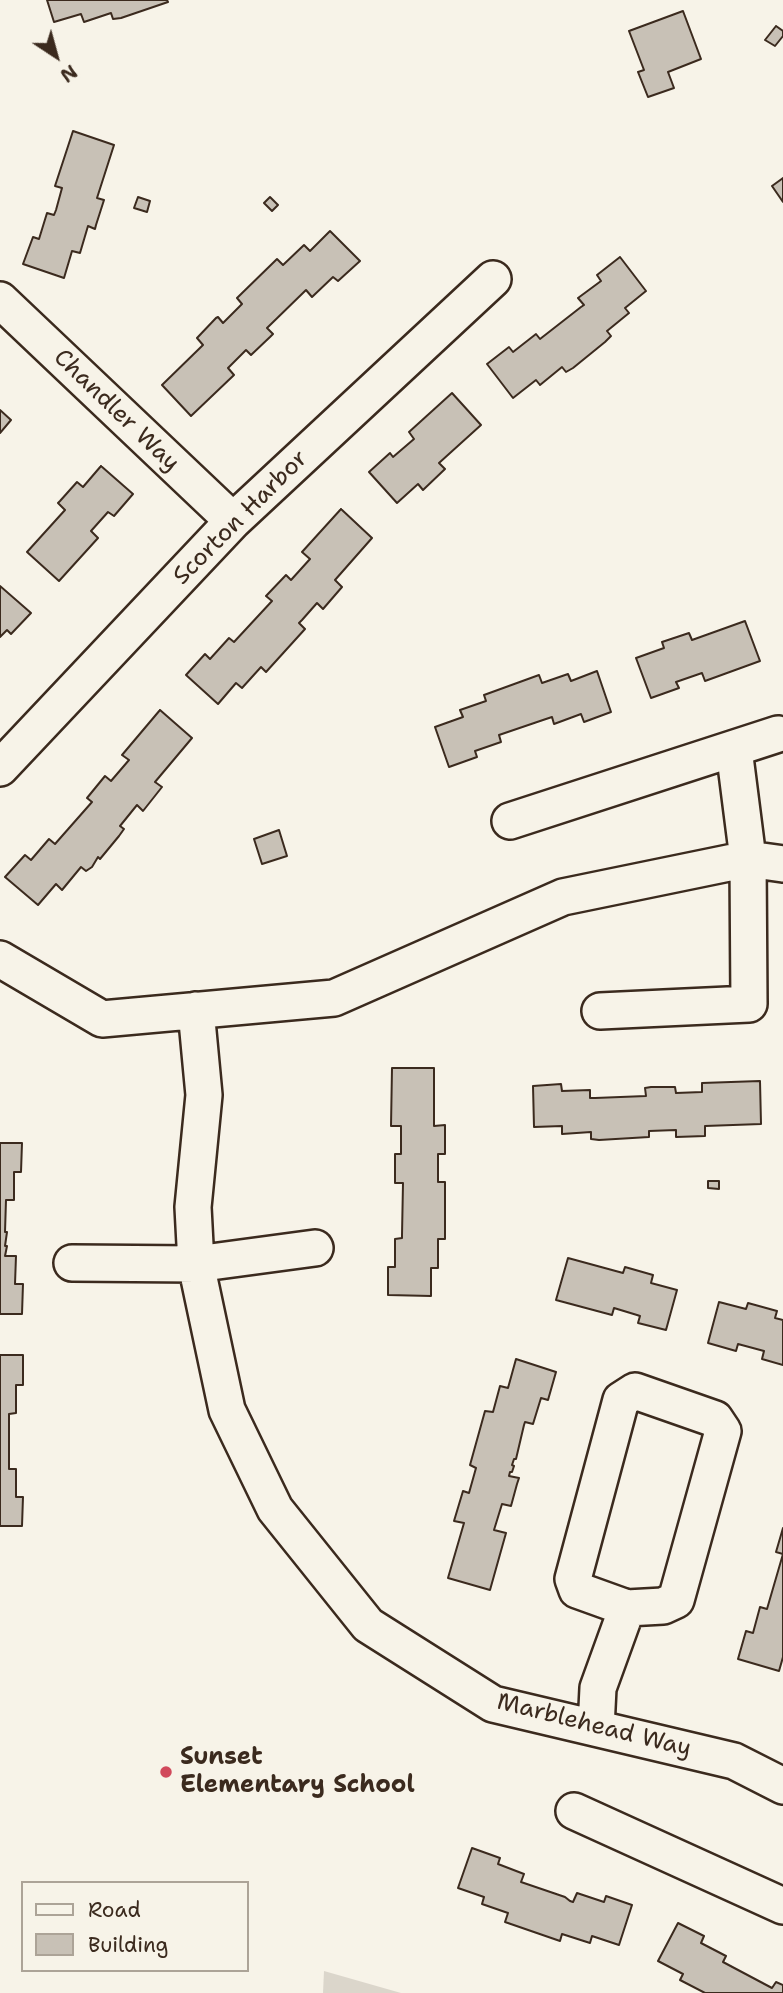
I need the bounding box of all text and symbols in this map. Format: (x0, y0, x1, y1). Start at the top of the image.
north arrow (21, 21, 91, 91)
text: N (55, 59, 82, 88)
street label: Chandler Way (47, 344, 185, 478)
street label: Scorton Harbor (168, 445, 314, 591)
street label: Marblehead Way (494, 1688, 694, 1764)
place label: Sunset Elementary School (180, 1744, 415, 1800)
marker: Sunset Elementary School (158, 1764, 174, 1780)
legend (21, 1881, 248, 1972)
text: Road (88, 1896, 141, 1924)
text: Building (88, 1931, 168, 1959)

